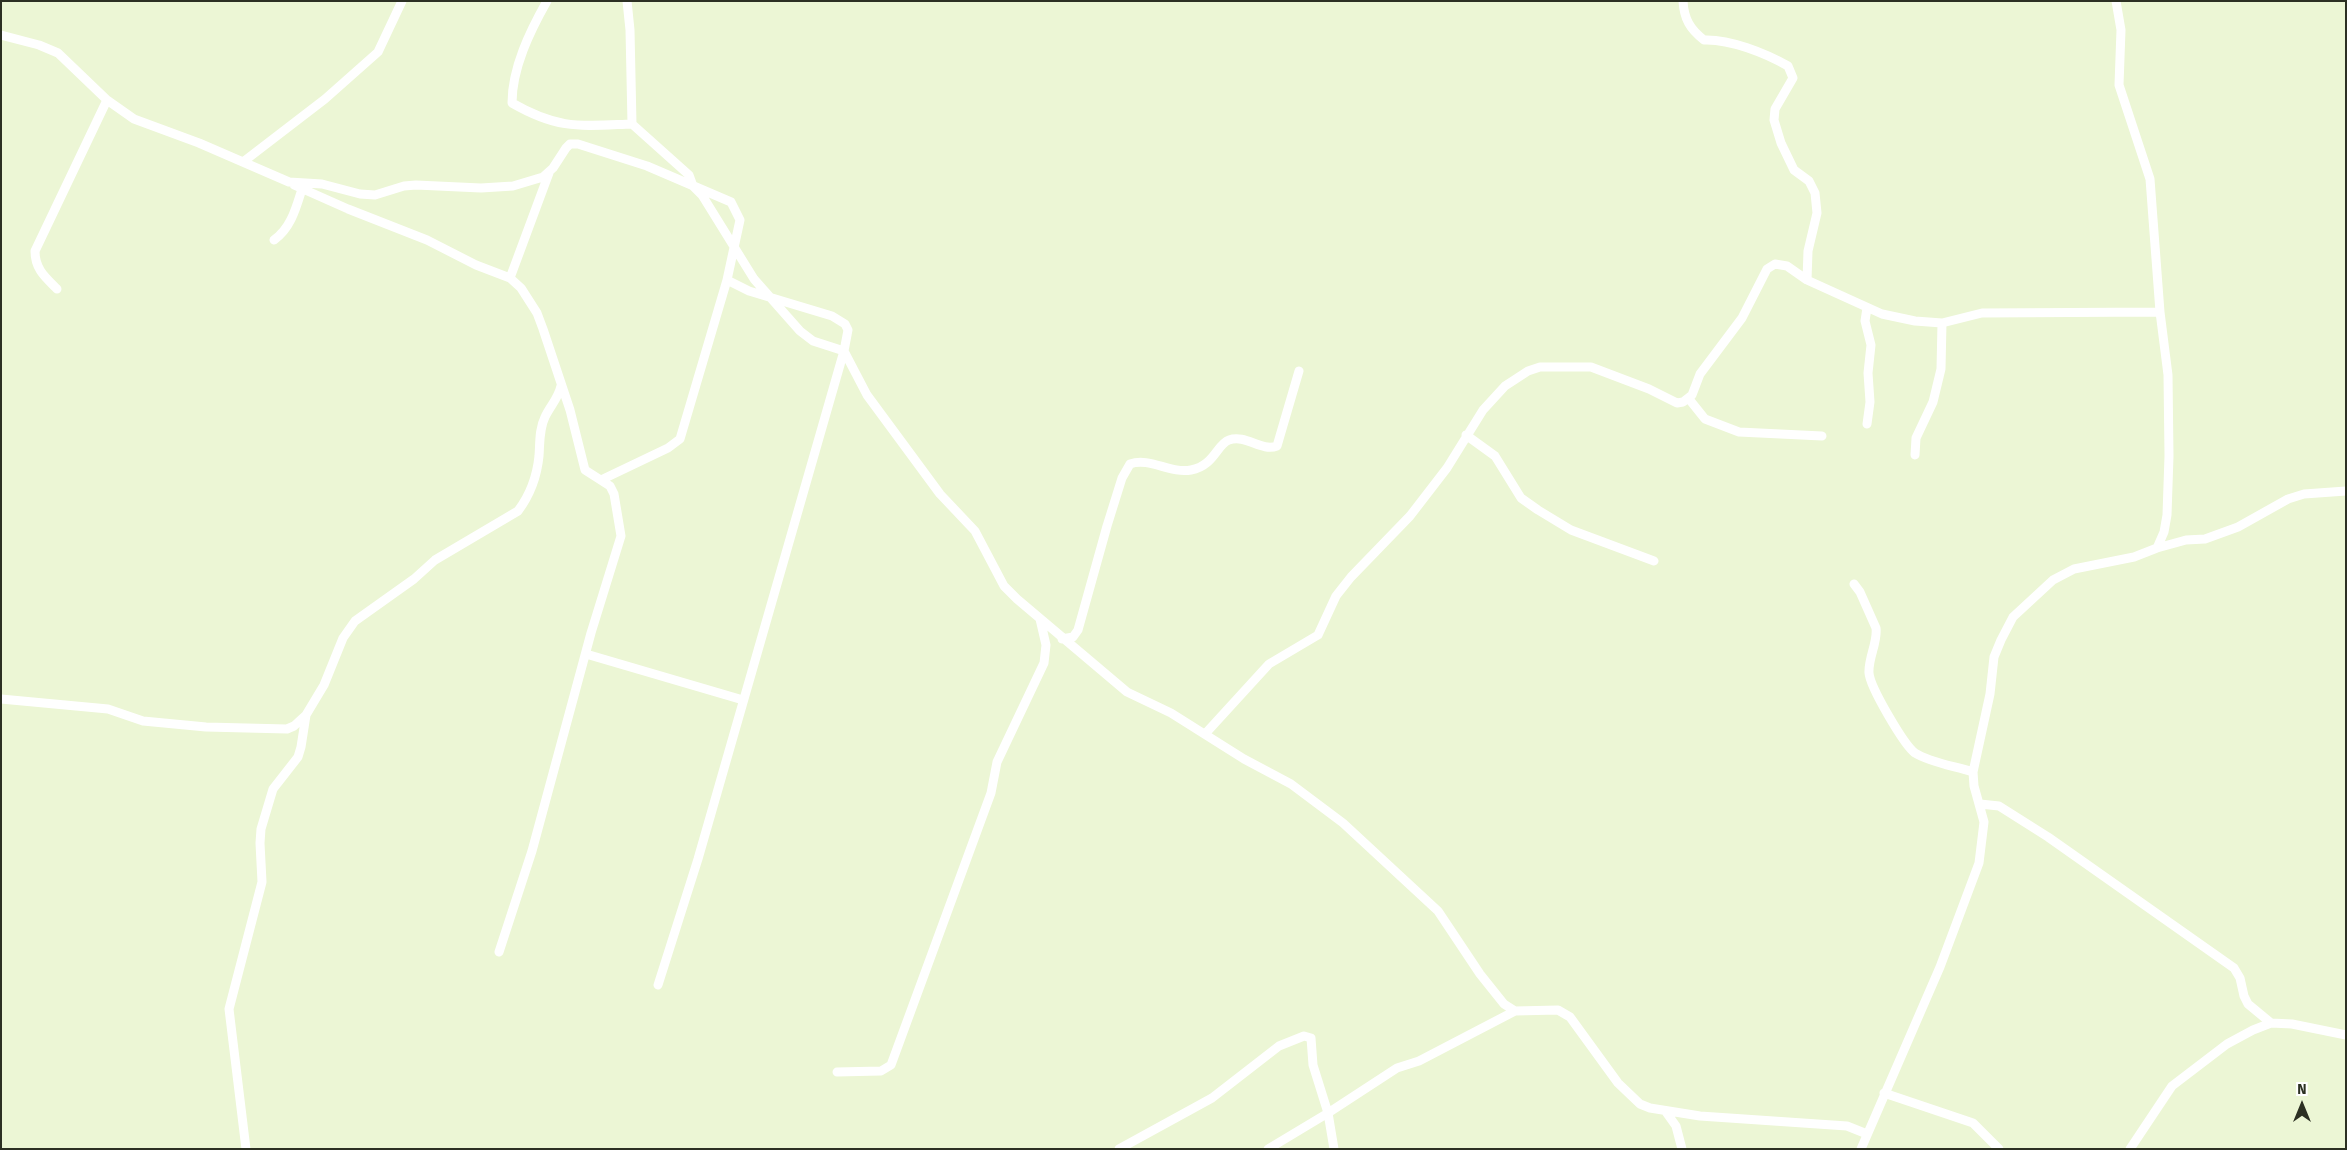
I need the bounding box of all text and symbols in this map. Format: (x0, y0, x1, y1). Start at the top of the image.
north arrow (2277, 1080, 2327, 1130)
text: N (2297, 1081, 2307, 1098)

